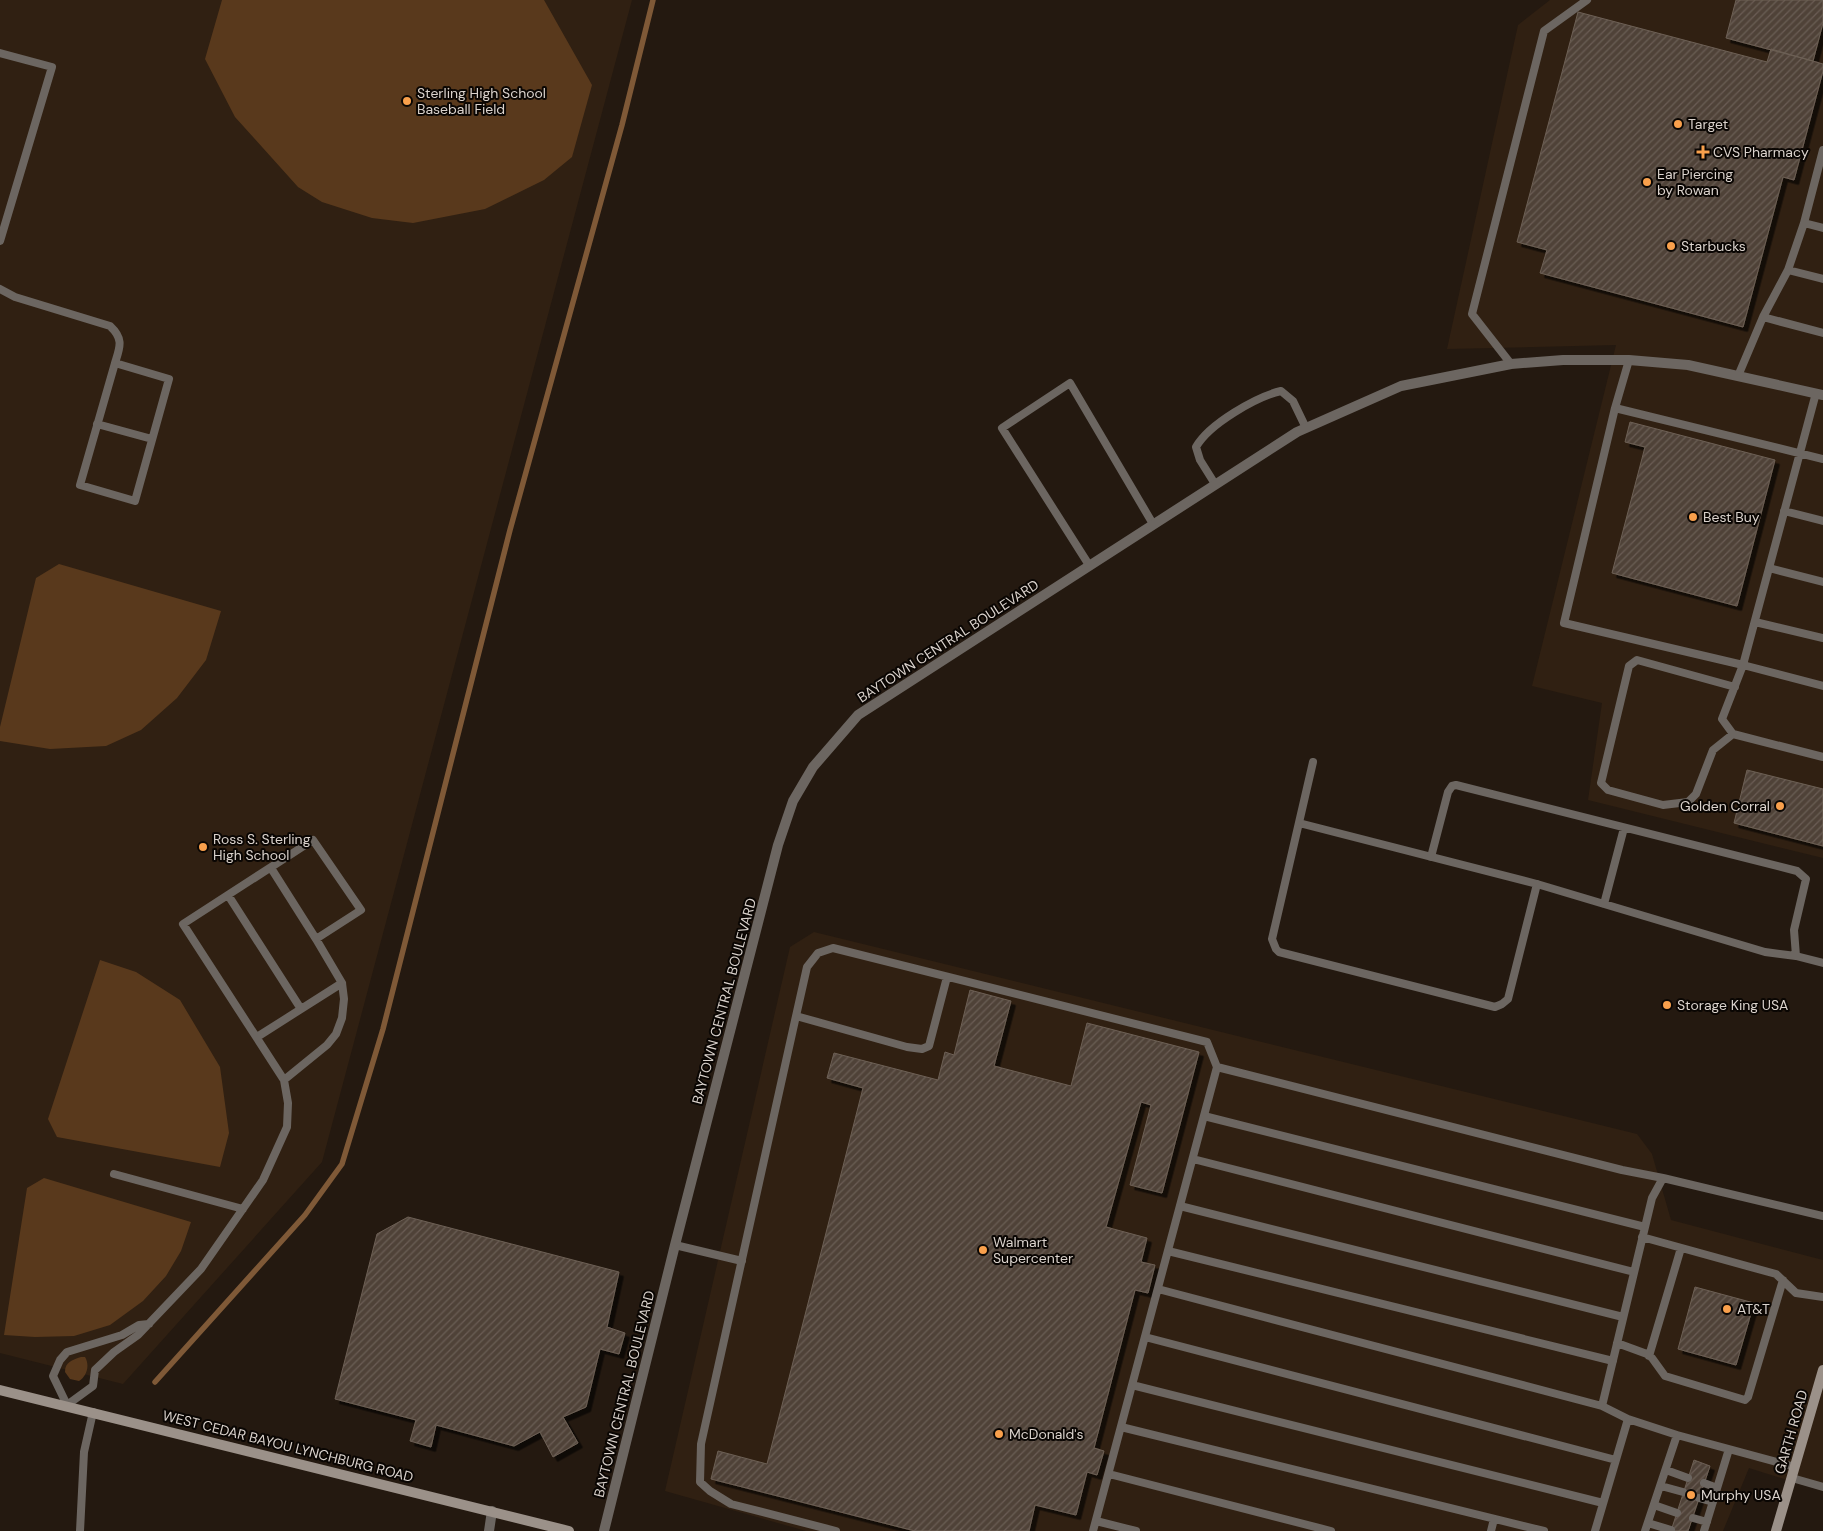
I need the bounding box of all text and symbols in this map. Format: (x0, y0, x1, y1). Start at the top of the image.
place label: Sterling High School Baseball Field (417, 84, 546, 118)
marker: Sterling High School Baseball Field (401, 95, 413, 107)
place label: Target (1688, 115, 1728, 133)
marker: Target (1672, 118, 1684, 130)
place label: CVS Pharmacy (1713, 143, 1809, 161)
marker: CVS Pharmacy (1697, 146, 1709, 158)
place label: Ear Piercing by Rowan (1657, 165, 1733, 199)
marker: Ear Piercing by Rowan (1641, 176, 1653, 188)
place label: Starbucks (1681, 237, 1746, 255)
marker: Starbucks (1665, 240, 1677, 252)
place label: Best Buy (1703, 508, 1760, 526)
marker: Best Buy (1687, 511, 1699, 523)
street label: BAYTOWN CENTRAL BOULEVARD (854, 576, 1042, 706)
place label: Golden Corral (1680, 797, 1770, 815)
marker: Golden Corral (1774, 800, 1786, 812)
place label: Ross S. Sterling High School (213, 830, 311, 864)
marker: Ross S. Sterling High School (197, 841, 209, 853)
street label: BAYTOWN CENTRAL BOULEVARD (688, 896, 760, 1106)
place label: Storage King USA (1677, 996, 1788, 1014)
marker: Storage King USA (1661, 999, 1673, 1011)
place label: Walmart Supercenter (993, 1233, 1073, 1267)
marker: Walmart Supercenter (977, 1244, 989, 1256)
street label: BAYTOWN CENTRAL BOULEVARD (590, 1289, 658, 1499)
place label: AT&T (1737, 1300, 1770, 1318)
marker: AT&T (1721, 1303, 1733, 1315)
street label: GARTH ROAD (1770, 1388, 1812, 1476)
street label: WEST CEDAR BAYOU LYNCHBURG ROAD (161, 1406, 415, 1486)
place label: McDonald's (1009, 1425, 1084, 1443)
marker: McDonald's (993, 1428, 1005, 1440)
place label: Murphy USA (1701, 1486, 1781, 1504)
marker: Murphy USA (1685, 1489, 1697, 1501)

